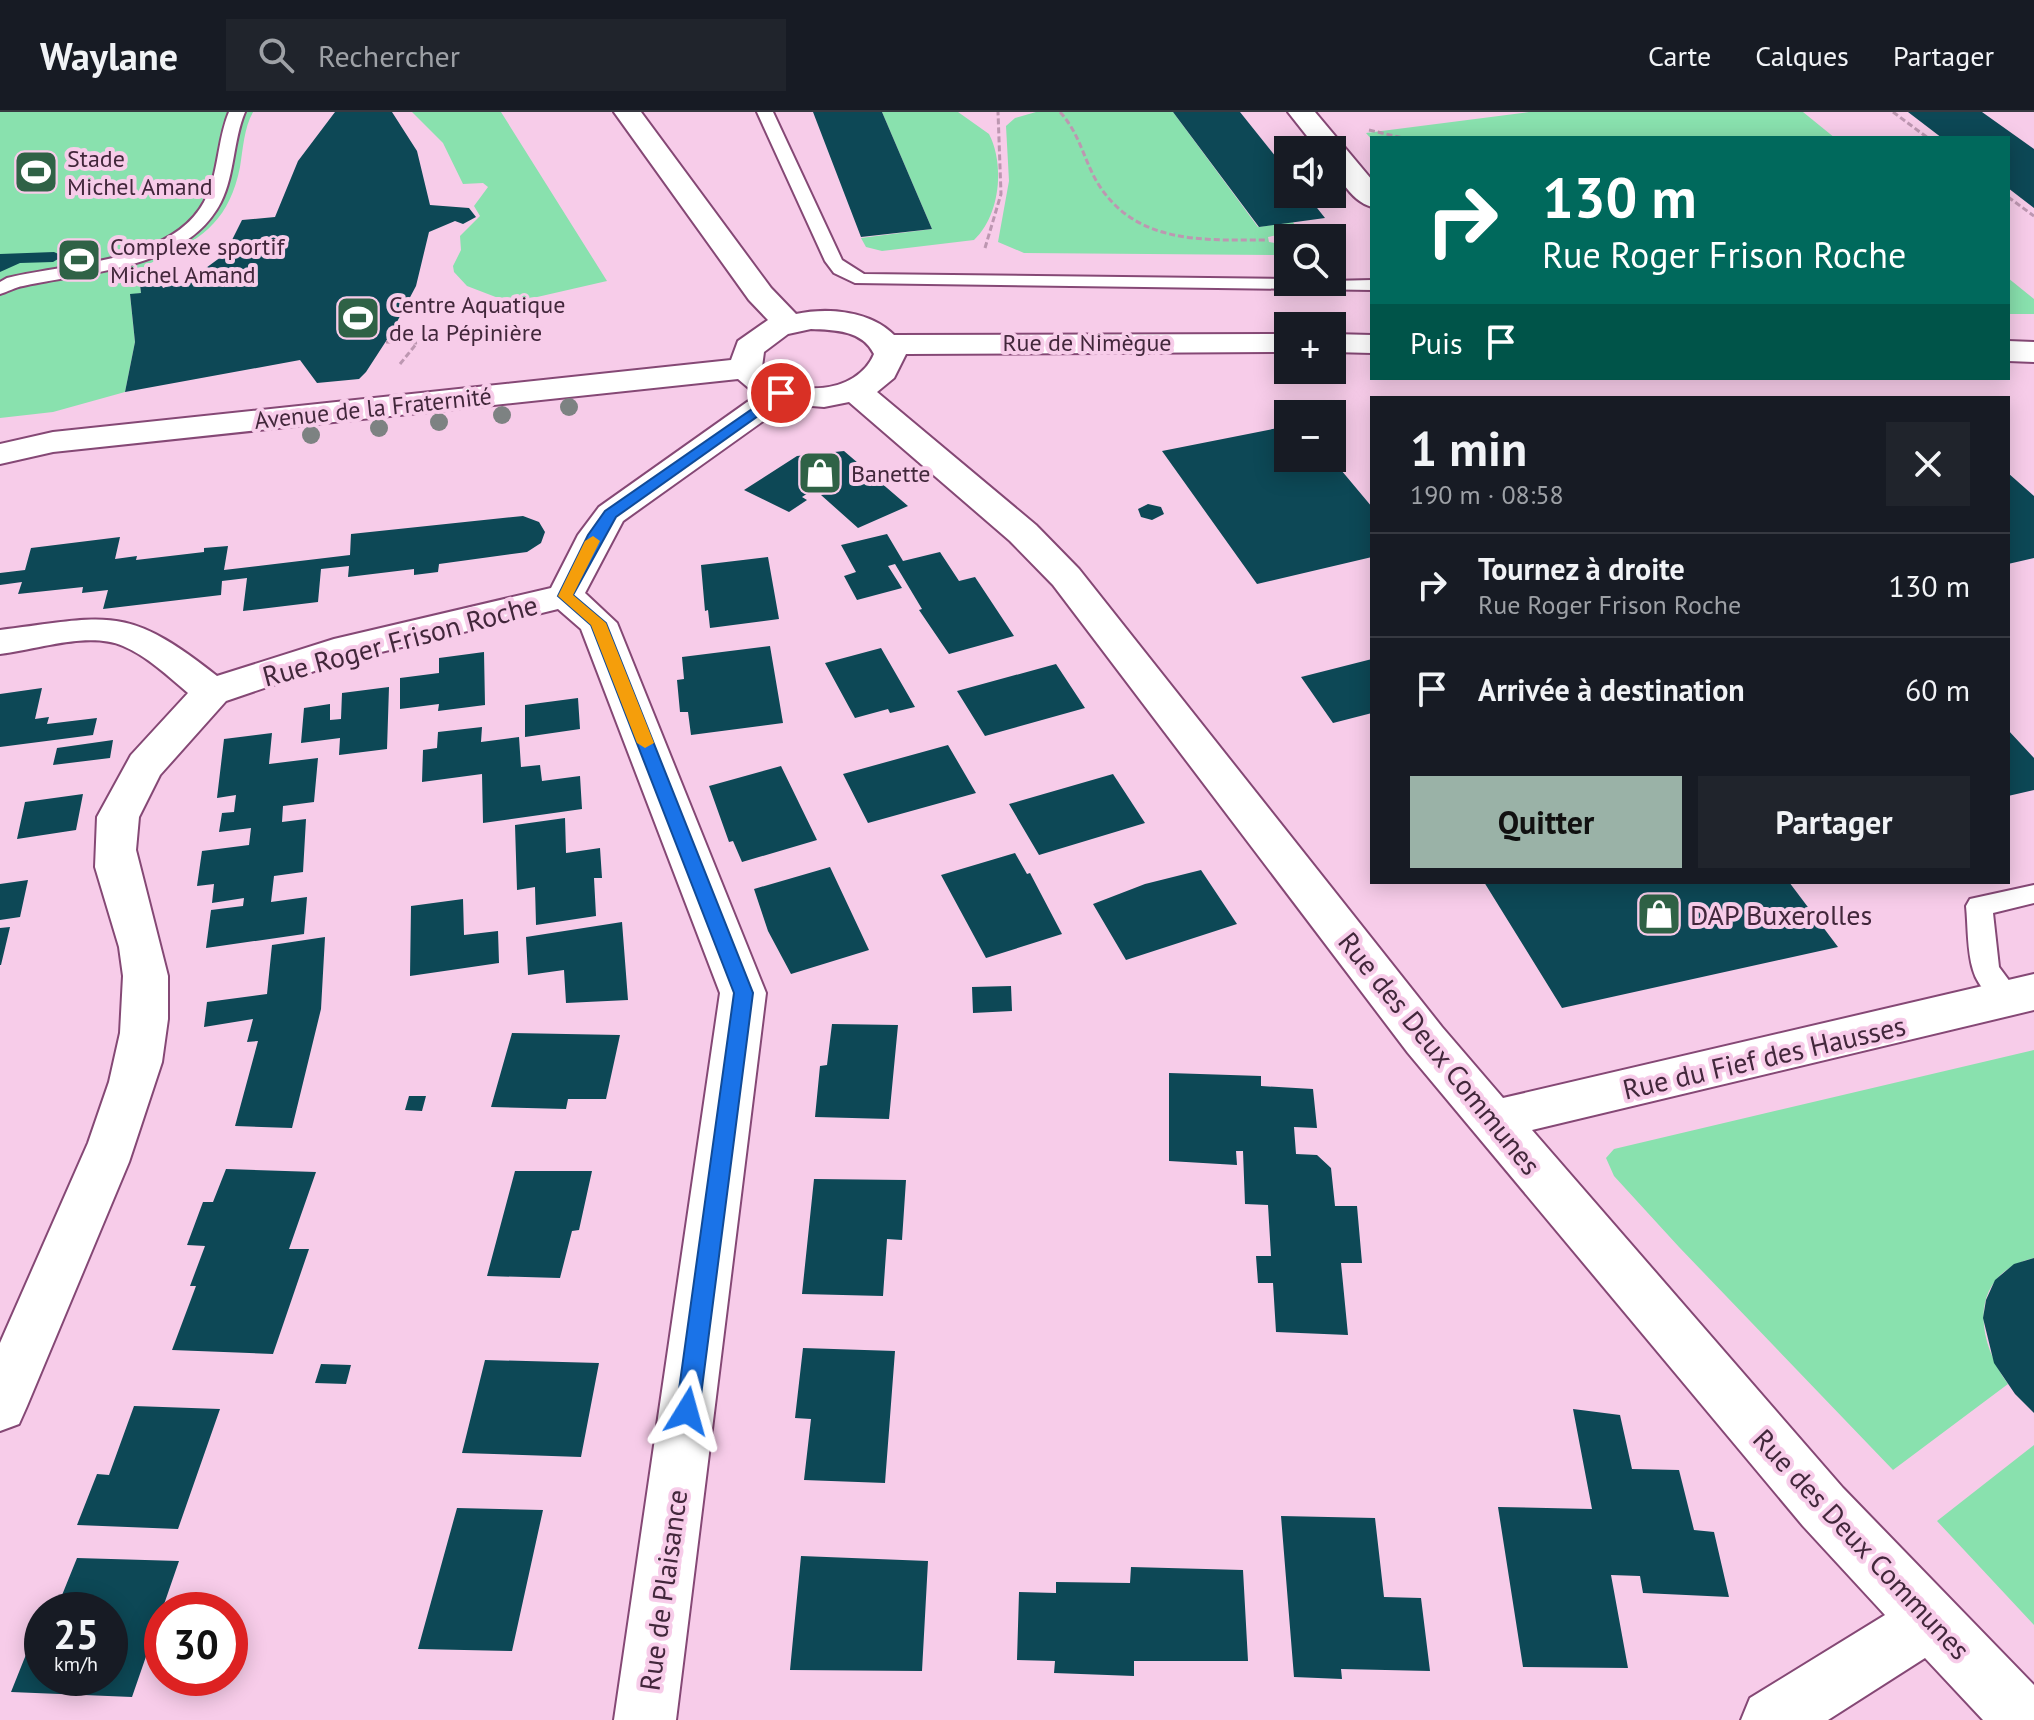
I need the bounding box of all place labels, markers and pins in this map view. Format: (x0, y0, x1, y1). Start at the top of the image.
place label: Stade Michel Amand (67, 143, 213, 202)
sports icon: Stade Michel Amand (12, 148, 60, 196)
place label: Complexe sportif Michel Amand (110, 231, 286, 290)
sports icon: Complexe sportif Michel Amand (55, 236, 103, 284)
place label: Centre Aquatique de la Pépinière (389, 289, 565, 348)
sports icon: Centre Aquatique de la Pépinière (334, 294, 382, 342)
pin (747, 359, 815, 427)
shop icon: Banette (796, 449, 844, 497)
place label: Banette (851, 458, 930, 489)
shop icon: DAP Buxerolles (1635, 890, 1683, 938)
place label: DAP Buxerolles (1690, 896, 1872, 933)

